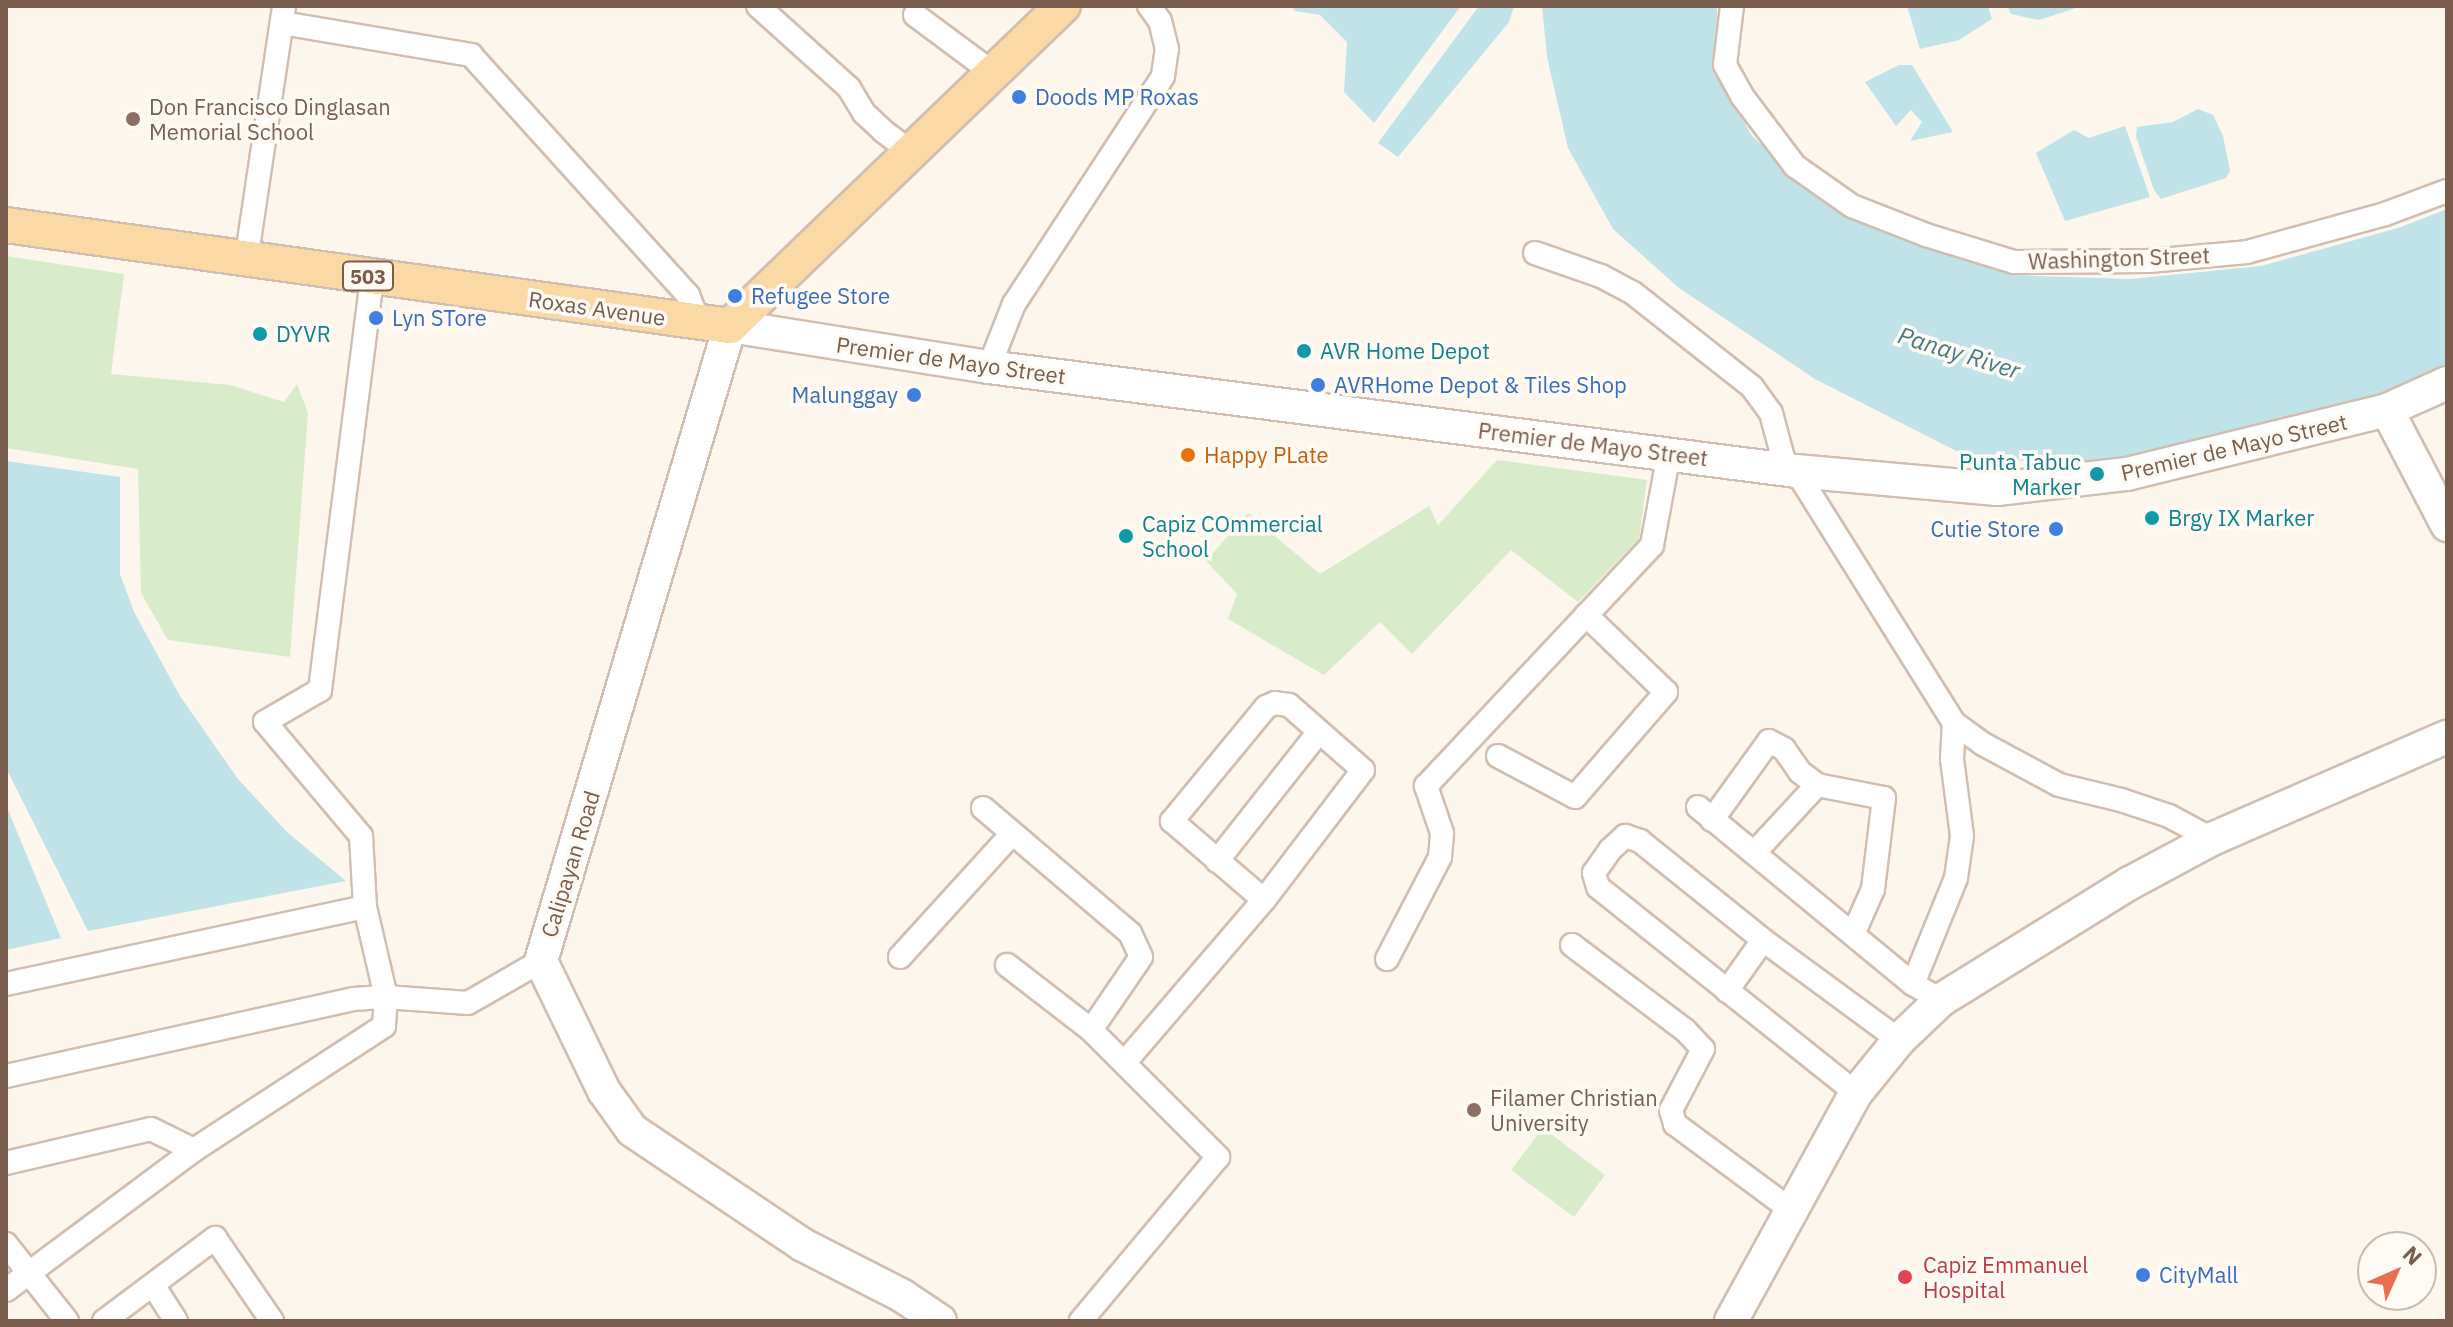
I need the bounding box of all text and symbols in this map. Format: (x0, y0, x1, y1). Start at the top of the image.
place label: Doods MP Roxas (1035, 84, 1199, 110)
marker: Doods MP Roxas (1010, 88, 1028, 106)
place label: Don Francisco Dinglasan Memorial School (149, 93, 391, 144)
marker: Don Francisco Dinglasan Memorial School (124, 110, 142, 128)
street label: Washington Street (2028, 242, 2210, 274)
road number: 503 (342, 260, 394, 292)
place label: Refugee Store (751, 283, 890, 309)
street label: Roxas Avenue (527, 285, 667, 331)
marker: Refugee Store (726, 287, 744, 305)
place label: Lyn STore (392, 305, 487, 331)
marker: Lyn STore (367, 309, 385, 327)
place label: DYVR (276, 321, 331, 347)
water label: Panay River (1894, 321, 2024, 385)
marker: DYVR (251, 325, 269, 343)
street label: Premier de Mayo Street (835, 331, 1067, 389)
place label: AVR Home Depot (1320, 338, 1490, 364)
marker: AVR Home Depot (1295, 342, 1313, 360)
place label: AVRHome Depot & Tiles Shop (1334, 372, 1627, 398)
marker: AVRHome Depot & Tiles Shop (1309, 376, 1327, 394)
place label: Malunggay (792, 382, 898, 408)
marker: Malunggay (905, 386, 923, 404)
street label: Premier de Mayo Street (2118, 408, 2350, 486)
street label: Premier de Mayo Street (1477, 417, 1709, 471)
place label: Happy PLate (1204, 442, 1329, 468)
marker: Happy PLate (1179, 446, 1197, 464)
place label: Punta Tabuc Marker (1959, 448, 2081, 500)
marker: Punta Tabuc Marker (2088, 465, 2106, 483)
place label: Brgy IX Marker (2168, 505, 2314, 531)
marker: Brgy IX Marker (2143, 509, 2161, 527)
place label: Capiz COmmercial School (1142, 510, 1323, 562)
place label: Cutie Store (1931, 516, 2040, 542)
marker: Cutie Store (2047, 520, 2065, 538)
marker: Capiz COmmercial School (1117, 527, 1135, 545)
street label: Calipayan Road (535, 787, 605, 941)
place label: Filamer Christian University (1490, 1084, 1658, 1136)
marker: Filamer Christian University (1465, 1101, 1483, 1119)
north arrow (2357, 1231, 2437, 1311)
text: N (2397, 1239, 2429, 1271)
place label: Capiz Emmanuel Hospital (1923, 1251, 2088, 1302)
place label: CityMall (2159, 1262, 2238, 1288)
marker: Capiz Emmanuel Hospital (1894, 1266, 1916, 1288)
marker: CityMall (2134, 1266, 2152, 1284)

